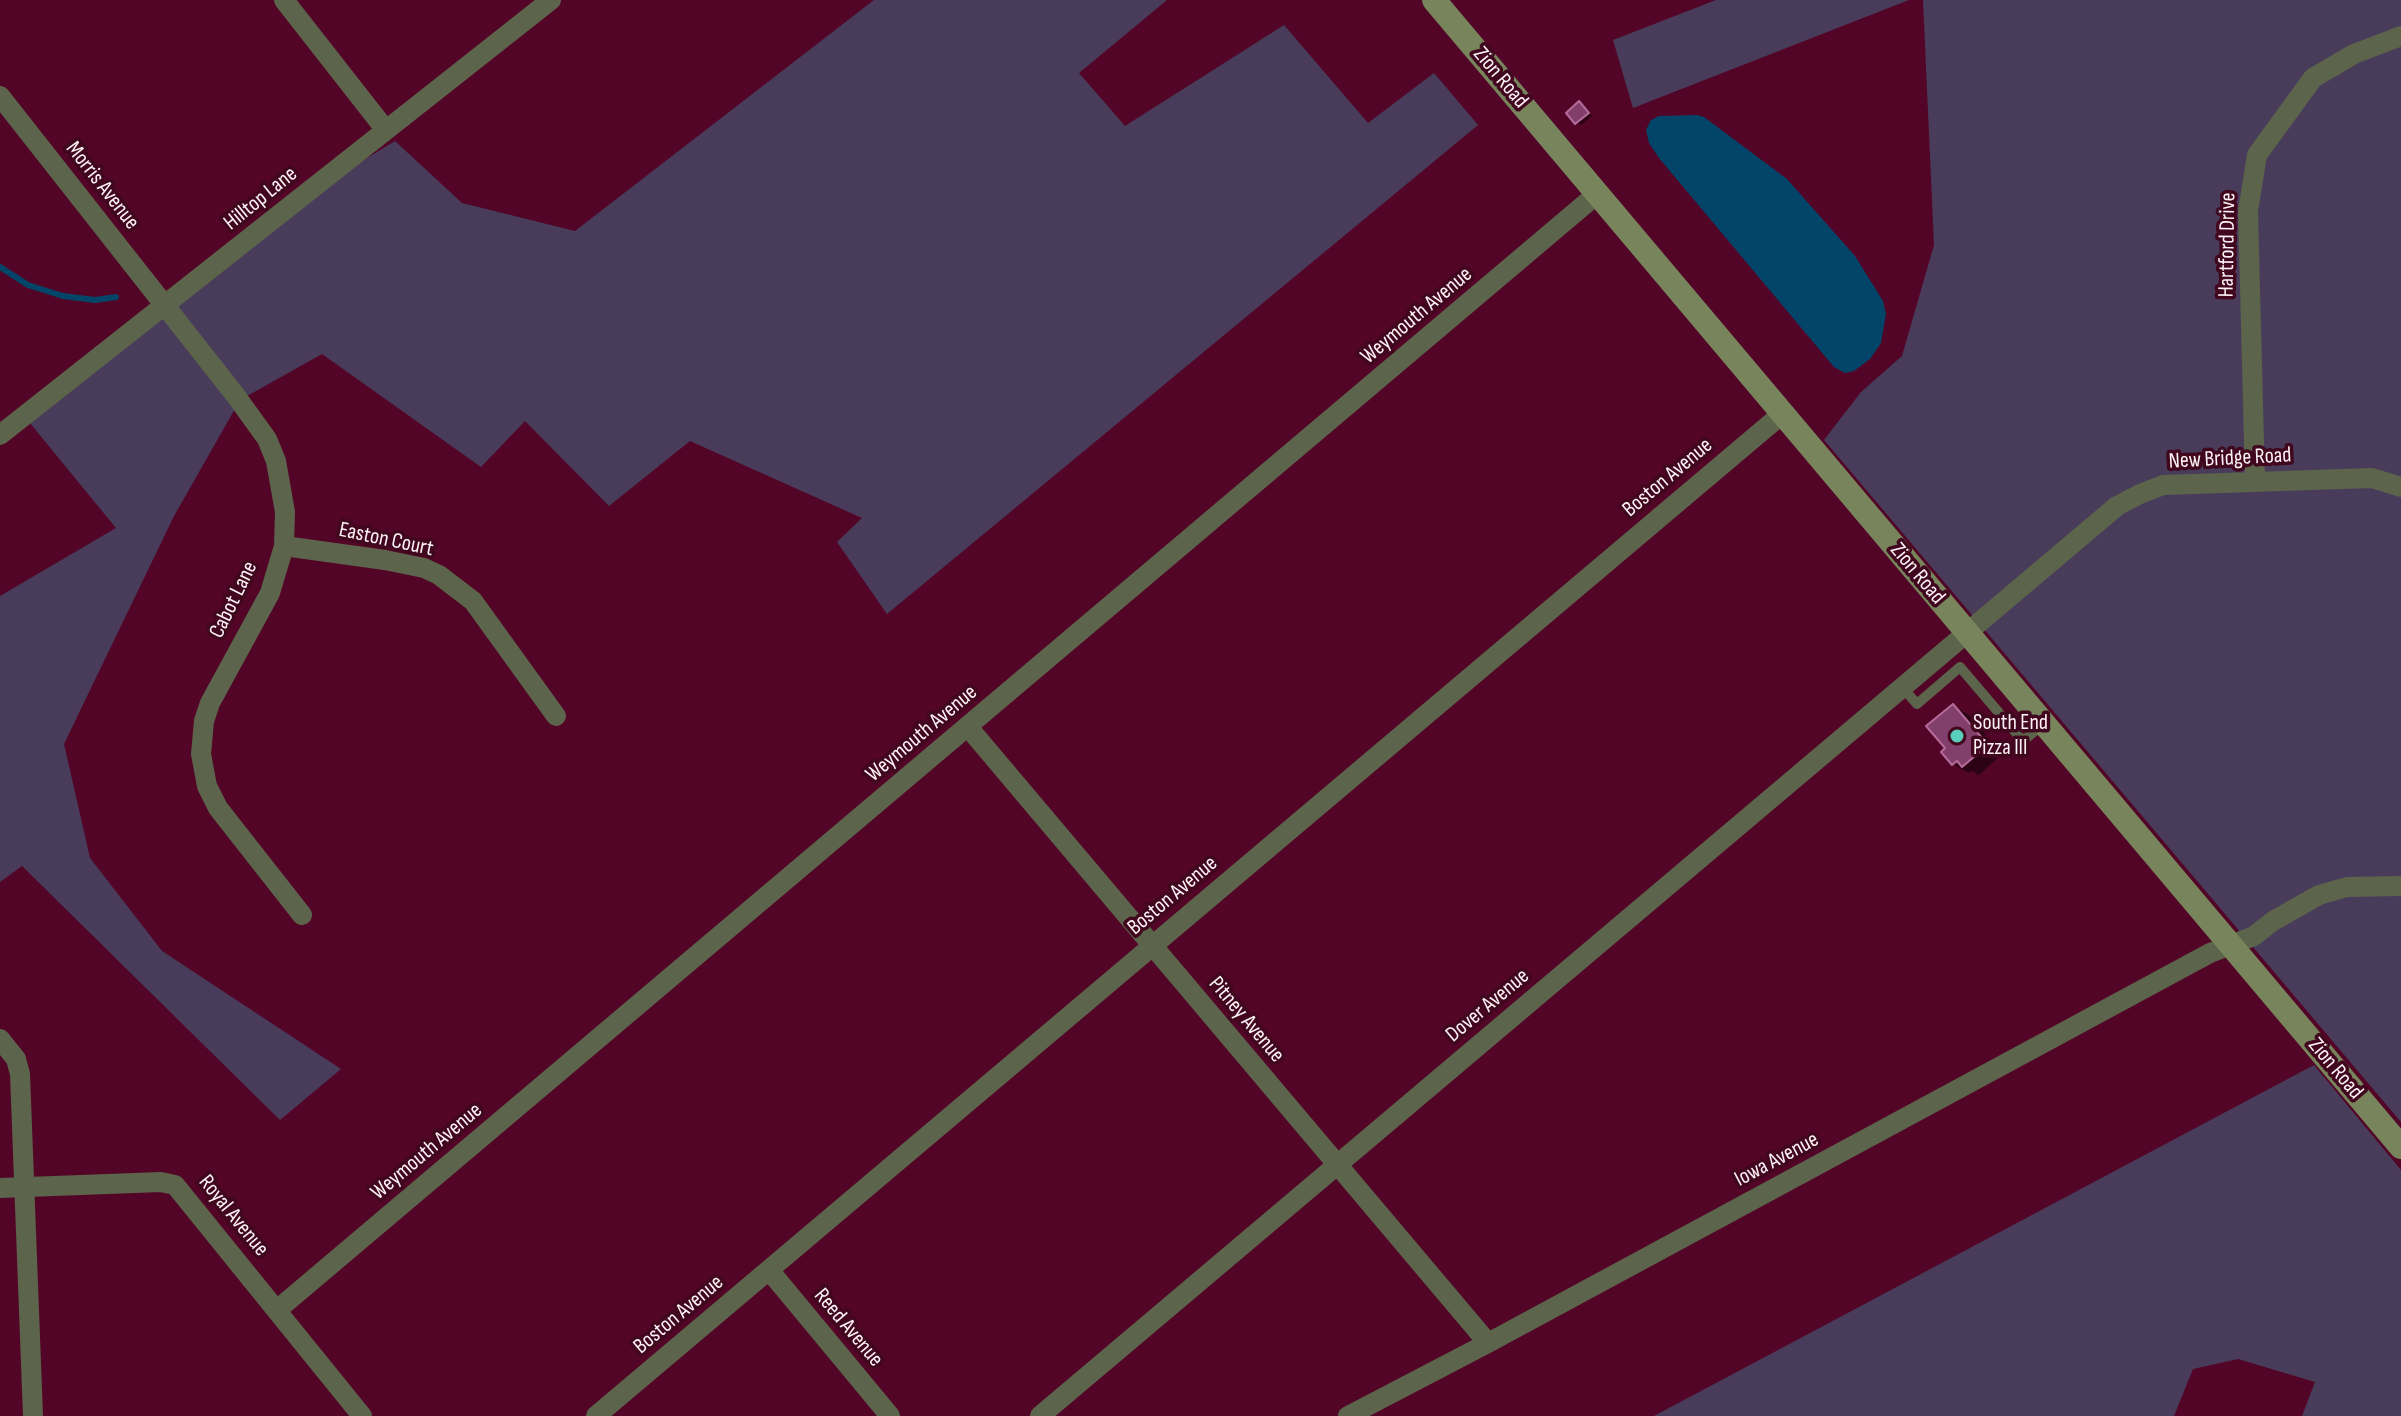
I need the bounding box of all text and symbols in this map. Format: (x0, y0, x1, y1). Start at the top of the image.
street label: Zion Road (1467, 42, 1533, 114)
street label: Morris Avenue (60, 137, 144, 235)
street label: Hilltop Lane (219, 161, 303, 237)
street label: Hartford Drive (2214, 192, 2242, 298)
street label: Weymouth Avenue (1356, 262, 1478, 370)
street label: Boston Avenue (1618, 433, 1718, 523)
street label: New Bridge Road (2168, 443, 2292, 475)
street label: Easton Court (336, 517, 436, 563)
street label: Zion Road (1884, 538, 1950, 610)
street label: Cabot Lane (204, 557, 264, 643)
street label: Weymouth Avenue (861, 680, 983, 788)
place label: South End Pizza III (1973, 710, 2048, 762)
marker: South End Pizza III (1948, 727, 1966, 745)
street label: Boston Avenue (1123, 851, 1223, 941)
street label: Dover Avenue (1441, 964, 1535, 1048)
street label: Pitney Avenue (1202, 972, 1290, 1068)
street label: Zion Road (2302, 1033, 2368, 1105)
street label: Weymouth Avenue (366, 1098, 488, 1206)
street label: Iowa Avenue (1730, 1127, 1824, 1193)
street label: Royal Avenue (192, 1170, 274, 1262)
street label: Boston Avenue (629, 1270, 729, 1360)
street label: Reed Avenue (808, 1283, 888, 1373)

